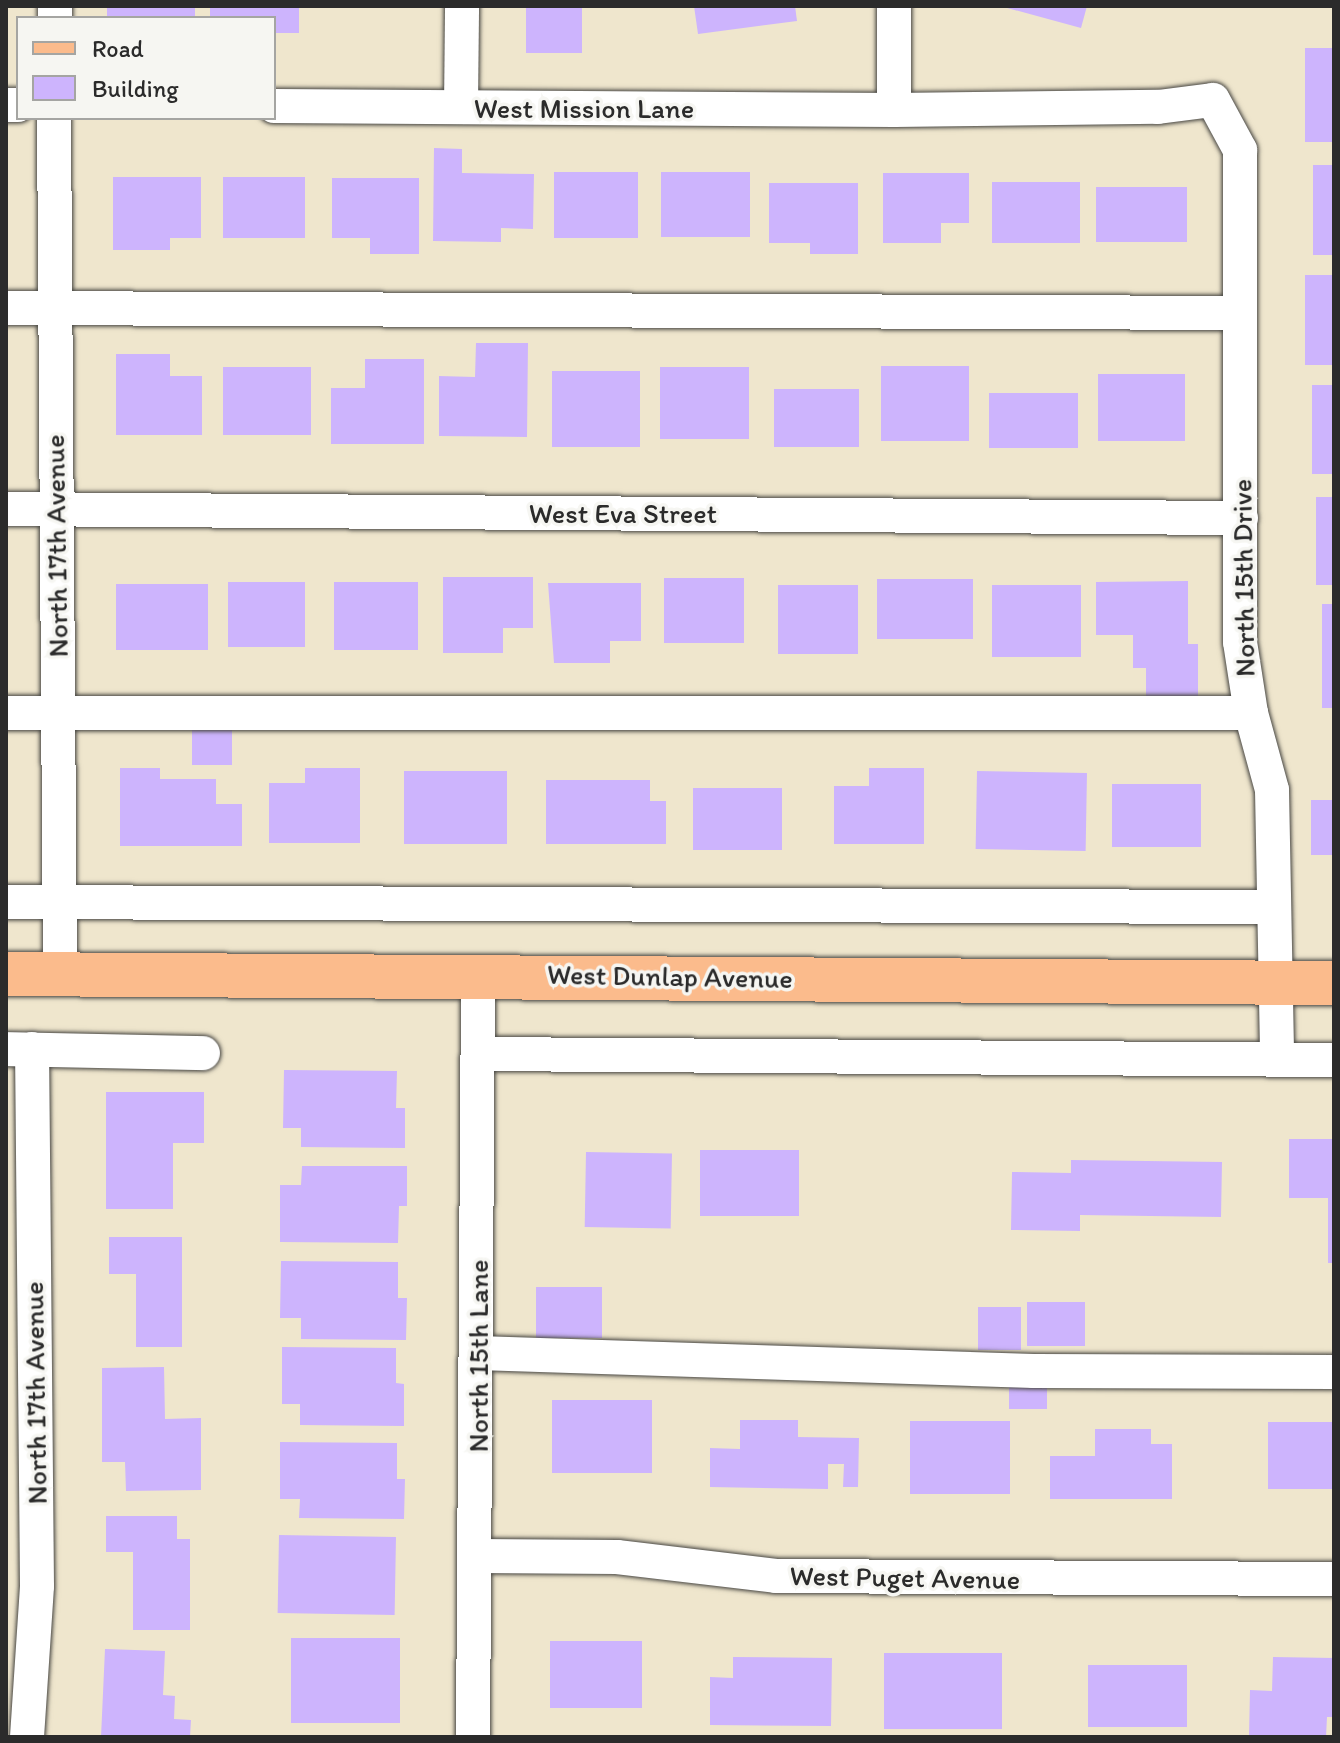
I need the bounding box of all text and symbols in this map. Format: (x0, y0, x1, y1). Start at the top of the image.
legend (16, 16, 276, 120)
text: Road (92, 34, 144, 63)
text: Building (92, 74, 179, 103)
street label: West Mission Lane (473, 91, 695, 125)
street label: North 17th Avenue (37, 435, 75, 657)
street label: North 15th Drive (1224, 479, 1262, 677)
street label: West Eva Street (529, 496, 717, 530)
street label: West Dunlap Avenue (547, 957, 793, 995)
street label: North 15th Lane (461, 1260, 495, 1452)
street label: North 17th Avenue (16, 1282, 54, 1504)
street label: West Puget Avenue (790, 1558, 1020, 1596)

